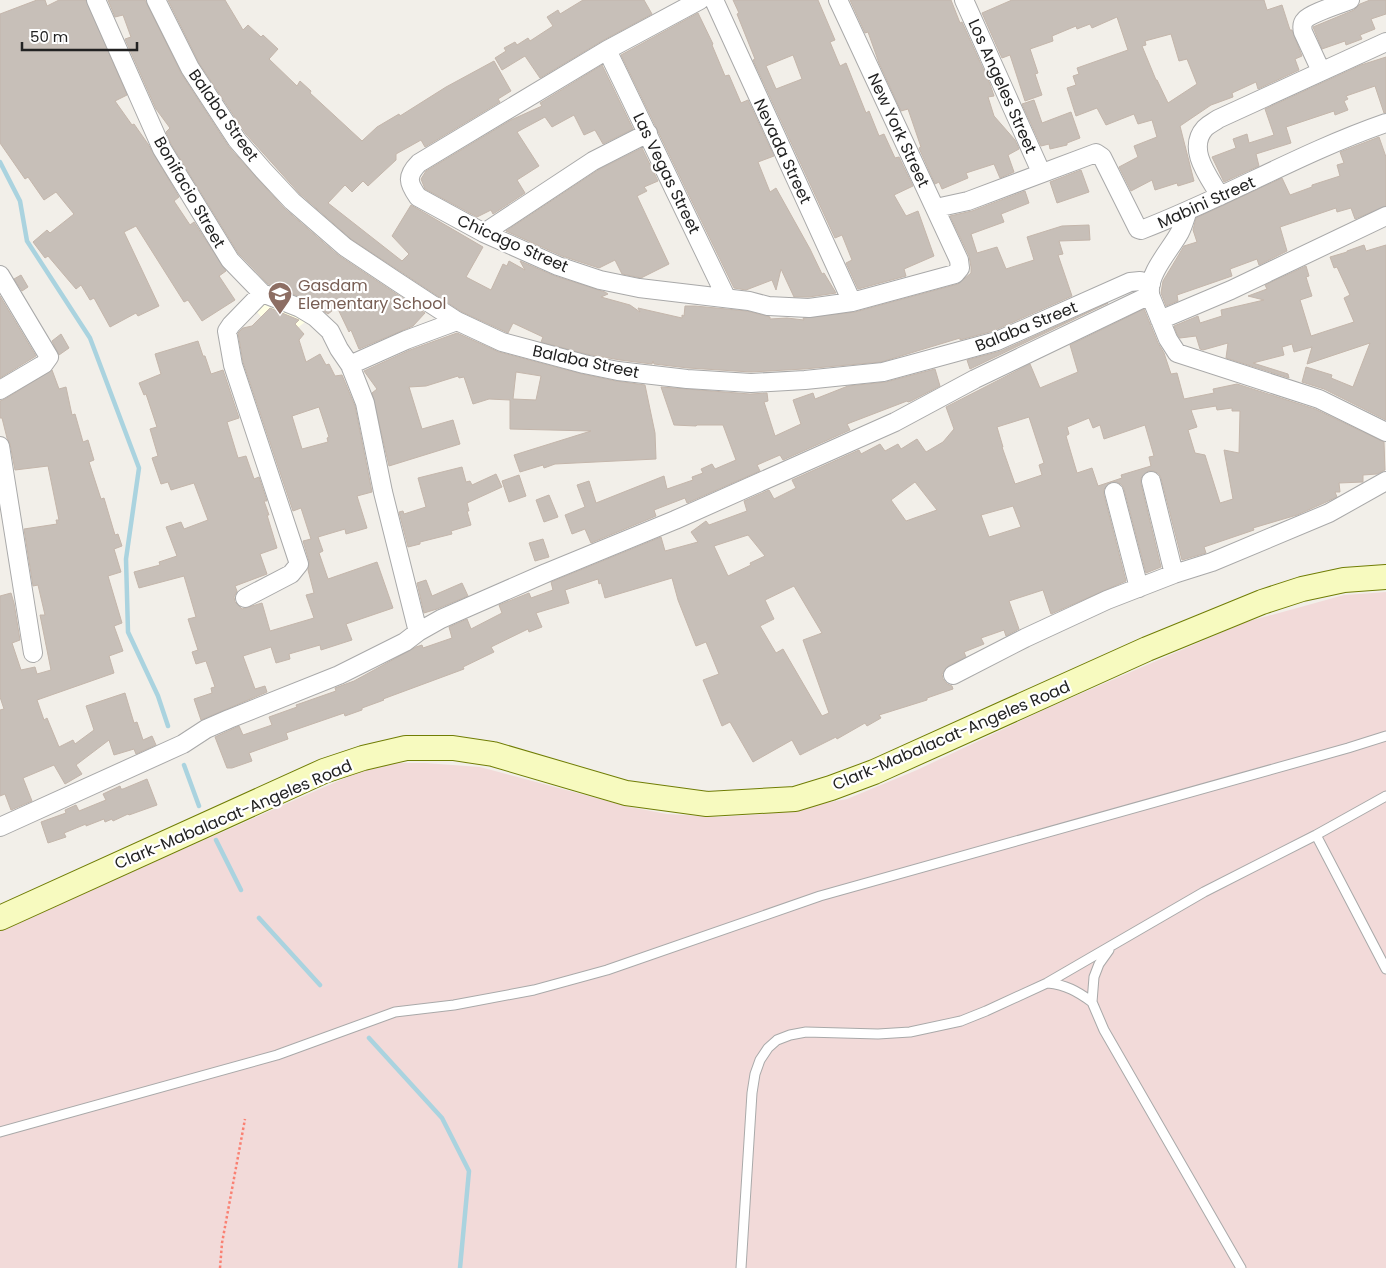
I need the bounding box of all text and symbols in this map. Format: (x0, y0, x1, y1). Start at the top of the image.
street label: Los Angeles Street (963, 15, 1043, 157)
scale bar (22, 20, 138, 52)
text: 50 m (30, 26, 68, 47)
street label: Balaba Street (183, 64, 264, 166)
street label: New York Street (862, 69, 935, 191)
street label: Nevada Street (748, 95, 817, 208)
street label: Las Vegas Street (627, 109, 706, 238)
street label: Bonifacio Street (148, 132, 231, 252)
street label: Mabini Street (1154, 171, 1259, 234)
street label: Chicago Street (454, 209, 572, 278)
place label: Gasdam Elementary School (298, 274, 446, 315)
school or university icon: Gasdam Elementary School (267, 281, 293, 315)
street label: Balaba Street (972, 295, 1081, 357)
street label: Balaba Street (531, 339, 641, 384)
street label: Clark-Mabalacat-Angeles Road (829, 675, 1074, 796)
street label: Clark-Mabalacat-Angeles Road (111, 754, 356, 875)

